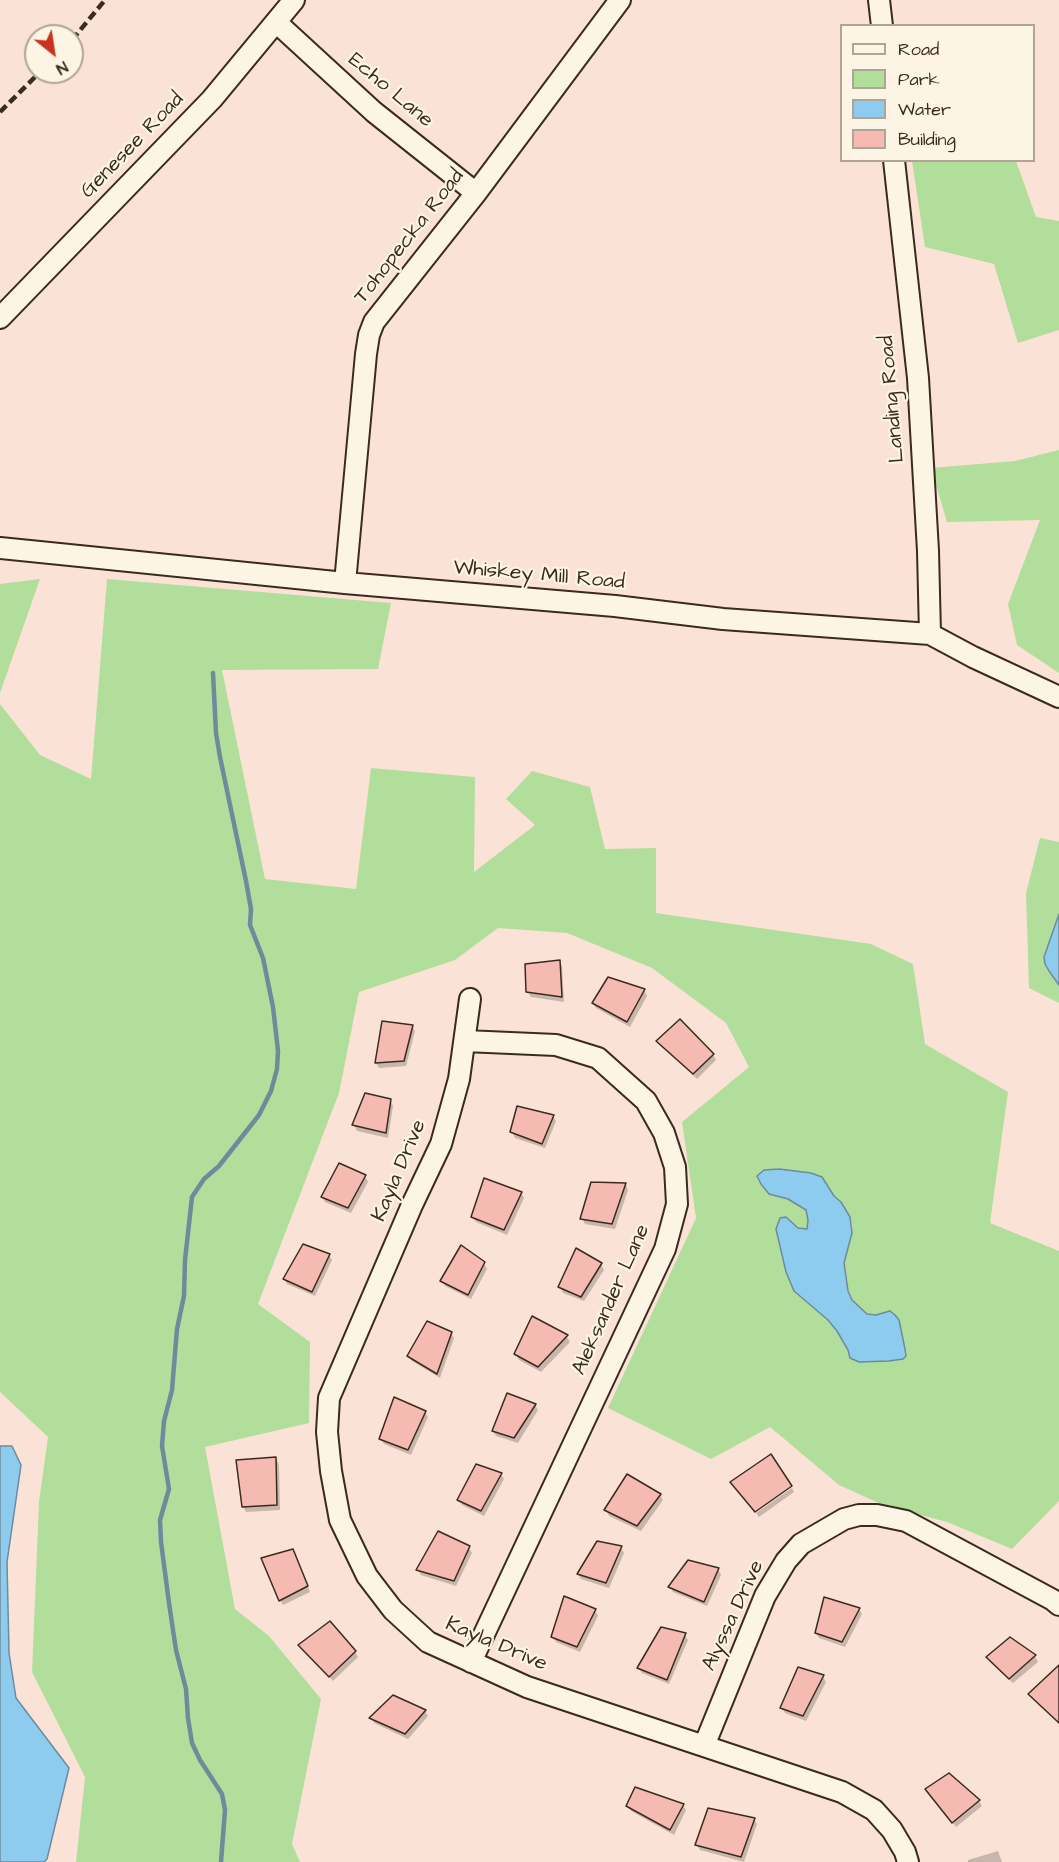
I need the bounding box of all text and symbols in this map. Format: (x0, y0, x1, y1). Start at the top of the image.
north arrow (24, 24, 84, 84)
legend (840, 24, 1035, 162)
text: Road (898, 37, 939, 62)
street label: Echo Lane (342, 48, 438, 134)
text: N (52, 56, 72, 80)
text: Park (898, 67, 940, 92)
street label: Genesee Road (76, 88, 190, 204)
text: Water (898, 97, 951, 122)
text: Building (898, 127, 956, 152)
street label: Tohopecka Road (350, 165, 470, 309)
street label: Landing Road (875, 334, 911, 464)
street label: Whiskey Mill Road (452, 556, 626, 596)
street label: Kayla Drive (367, 1116, 433, 1226)
street label: Aleksander Lane (568, 1221, 656, 1379)
street label: Alyssa Drive (697, 1557, 771, 1675)
street label: Kayla Drive (441, 1612, 551, 1678)

